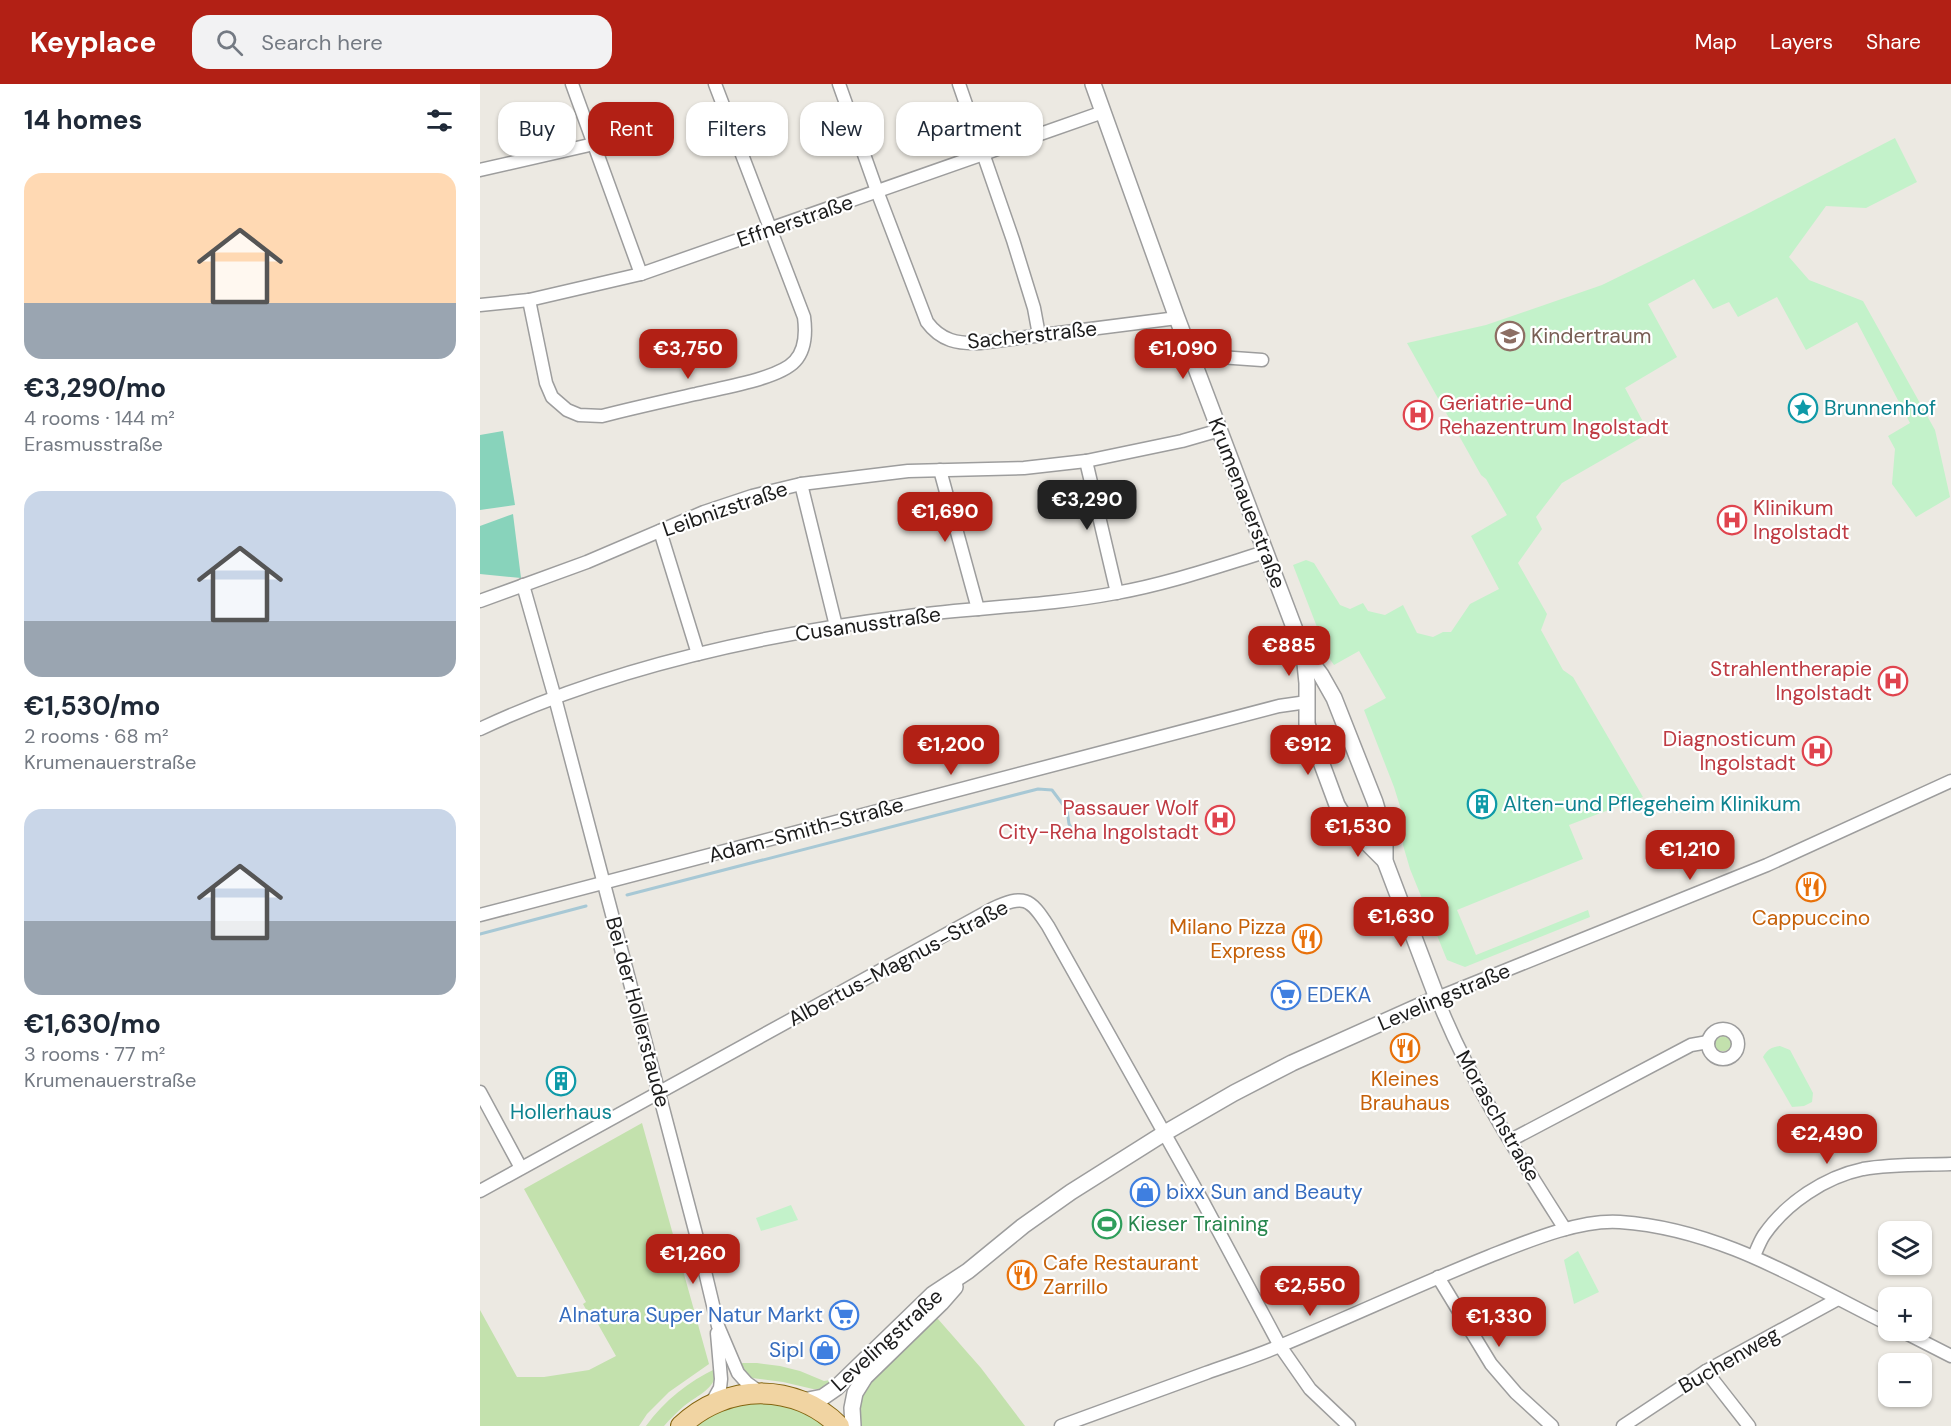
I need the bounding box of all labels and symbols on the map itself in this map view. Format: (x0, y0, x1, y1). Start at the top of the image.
street label: Effnerstraße (733, 188, 857, 254)
street label: Sacherstraße (966, 314, 1098, 356)
school or university icon: Kindertraum (1494, 320, 1526, 352)
place label: Kindertraum (1531, 322, 1651, 350)
pin: €3,750 (639, 329, 737, 380)
pin: €1,090 (1134, 329, 1232, 380)
place label: Geriatrie-und Rehazentrum Ingolstadt (1439, 389, 1669, 441)
place icon: Brunnenhof (1787, 392, 1819, 424)
place label: Brunnenhof (1824, 394, 1936, 422)
hospital icon: Geriatrie-und Rehazentrum Ingolstadt (1402, 399, 1434, 431)
street label: Krumenauerstraße (1202, 414, 1293, 593)
street label: Leibnizstraße (659, 475, 791, 543)
pin: €3,290 (1038, 480, 1136, 531)
pin: €1,690 (896, 492, 994, 543)
place label: Klinikum Ingolstadt (1753, 494, 1850, 546)
hospital icon: Klinikum Ingolstadt (1716, 504, 1748, 536)
street label: Cusanusstraße (793, 600, 943, 648)
pin: €885 (1253, 626, 1325, 677)
place label: Strahlentherapie Ingolstadt (1710, 655, 1872, 707)
hospital icon: Strahlentherapie Ingolstadt (1877, 665, 1909, 697)
pin: €1,200 (902, 725, 1000, 776)
pin: €912 (1272, 725, 1344, 776)
place label: Diagnosticum Ingolstadt (1663, 725, 1796, 777)
hospital icon: Diagnosticum Ingolstadt (1801, 735, 1833, 767)
building icon: Alten-und Pflegeheim Klinikum (1466, 788, 1498, 820)
street label: Adam-Smith-Straße (705, 790, 907, 870)
place label: Alten-und Pflegeheim Klinikum (1503, 790, 1801, 818)
place label: Passauer Wolf City-Reha Ingolstadt (998, 794, 1199, 846)
hospital icon: Passauer Wolf City-Reha Ingolstadt (1204, 804, 1236, 836)
pin: €1,530 (1309, 807, 1407, 858)
pin: €1,210 (1641, 830, 1739, 881)
restaurant icon: Cappuccino (1795, 871, 1827, 903)
street label: Albertus-Magnus-Straße (783, 893, 1013, 1033)
pin: €1,630 (1352, 897, 1450, 948)
place label: Cappuccino (1752, 904, 1870, 932)
place label: Milano Pizza Express (1169, 913, 1286, 965)
street label: Bei der Hollerstaude (599, 914, 677, 1111)
restaurant icon: Milano Pizza Express (1291, 923, 1323, 955)
street label: Levelingstraße (1374, 957, 1514, 1037)
supermarket icon: EDEKA (1270, 979, 1302, 1011)
place label: EDEKA (1307, 981, 1371, 1009)
restaurant icon: Kleines Brauhaus (1389, 1032, 1421, 1064)
street label: Moraschstraße (1449, 1045, 1547, 1187)
building icon: Hollerhaus (545, 1065, 577, 1097)
place label: Kleines Brauhaus (1360, 1065, 1450, 1117)
place label: Hollerhaus (510, 1098, 612, 1126)
pin: €2,490 (1778, 1114, 1876, 1165)
shop icon: bixx Sun and Beauty (1129, 1176, 1161, 1208)
place label: bixx Sun and Beauty (1166, 1178, 1363, 1206)
sports icon: Kieser Training (1091, 1208, 1123, 1240)
place label: Kieser Training (1128, 1210, 1269, 1238)
pin: €1,260 (644, 1234, 742, 1285)
place label: Cafe Restaurant Zarrillo (1043, 1249, 1199, 1301)
restaurant icon: Cafe Restaurant Zarrillo (1006, 1259, 1038, 1291)
pin: €2,550 (1261, 1266, 1359, 1317)
street label: Levelingstraße (825, 1282, 949, 1398)
pin: €1,330 (1450, 1297, 1548, 1348)
supermarket icon: Alnatura Super Natur Markt (828, 1299, 860, 1331)
place label: Alnatura Super Natur Markt (559, 1301, 823, 1329)
street label: Buchenweg (1674, 1320, 1785, 1400)
shop icon: Sipl (809, 1334, 841, 1366)
place label: Sipl (769, 1336, 804, 1364)

